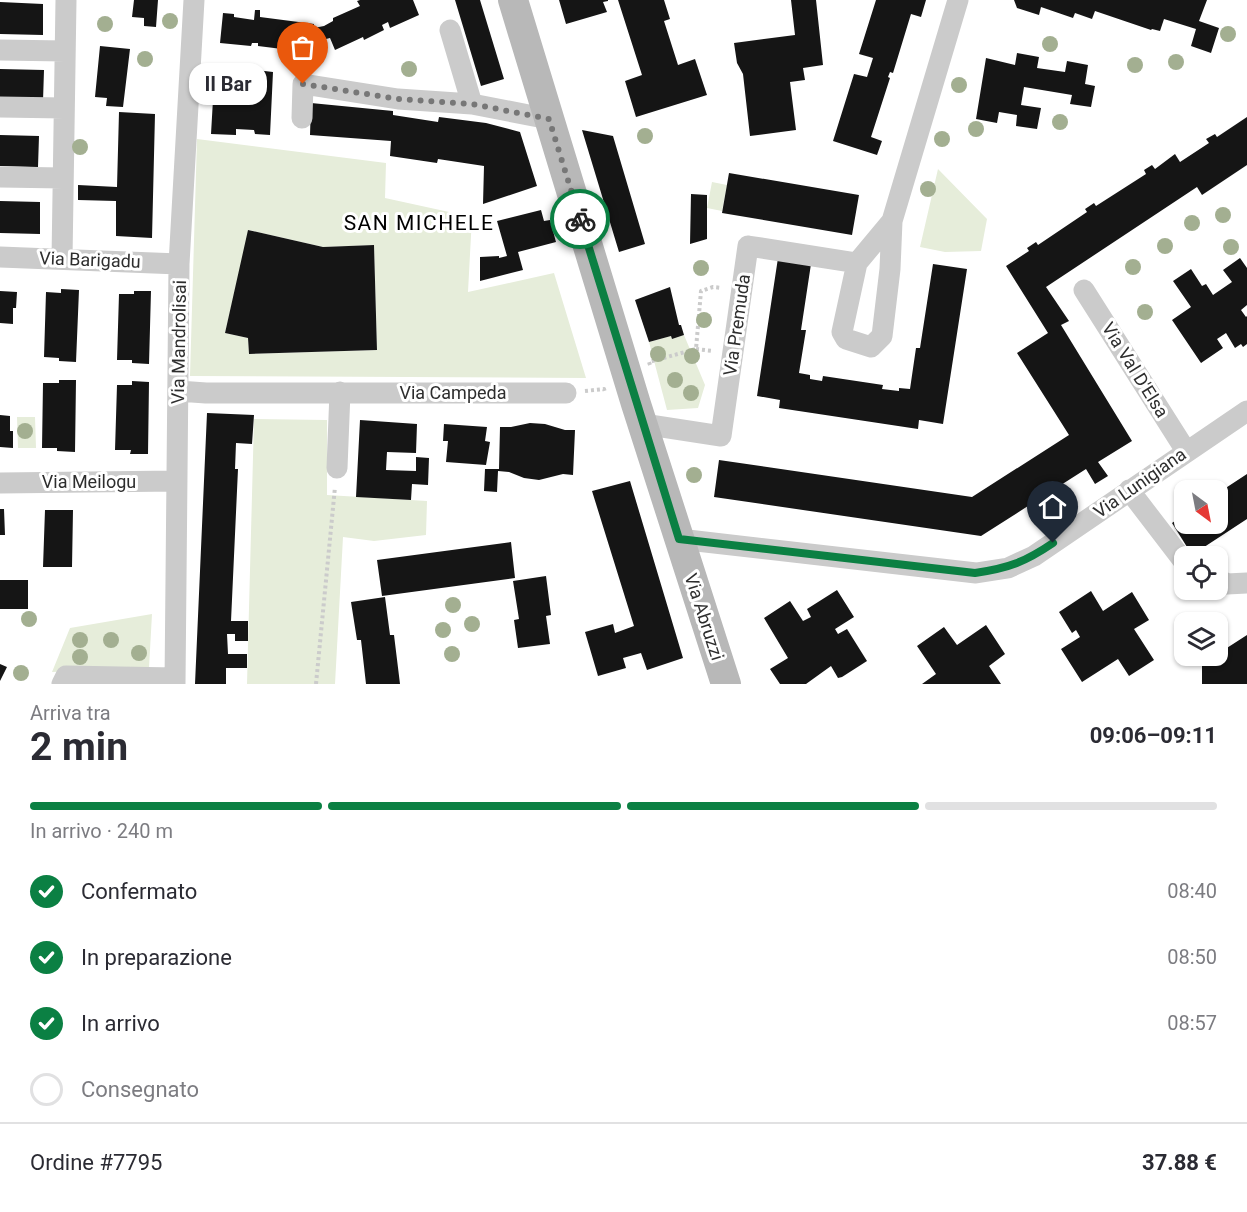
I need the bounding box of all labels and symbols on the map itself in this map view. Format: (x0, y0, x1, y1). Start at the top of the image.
pin (277, 22, 328, 84)
callout: Il Bar (189, 63, 267, 105)
courier (550, 189, 610, 249)
district label: SAN MICHELE (344, 211, 494, 235)
street label: Via Barigadu (39, 247, 141, 272)
street label: Via Premuda (719, 273, 754, 377)
street label: Via Mandrolisai (167, 280, 190, 404)
street label: Via Val D'Elsa (1098, 318, 1173, 421)
street label: Via Campeda (400, 382, 506, 403)
street label: Via Lunigiana (1090, 443, 1190, 522)
street label: Via Meilogu (42, 471, 136, 492)
north arrow (1174, 480, 1228, 534)
pin (1027, 481, 1078, 543)
street label: Via Abruzzi (681, 571, 728, 663)

